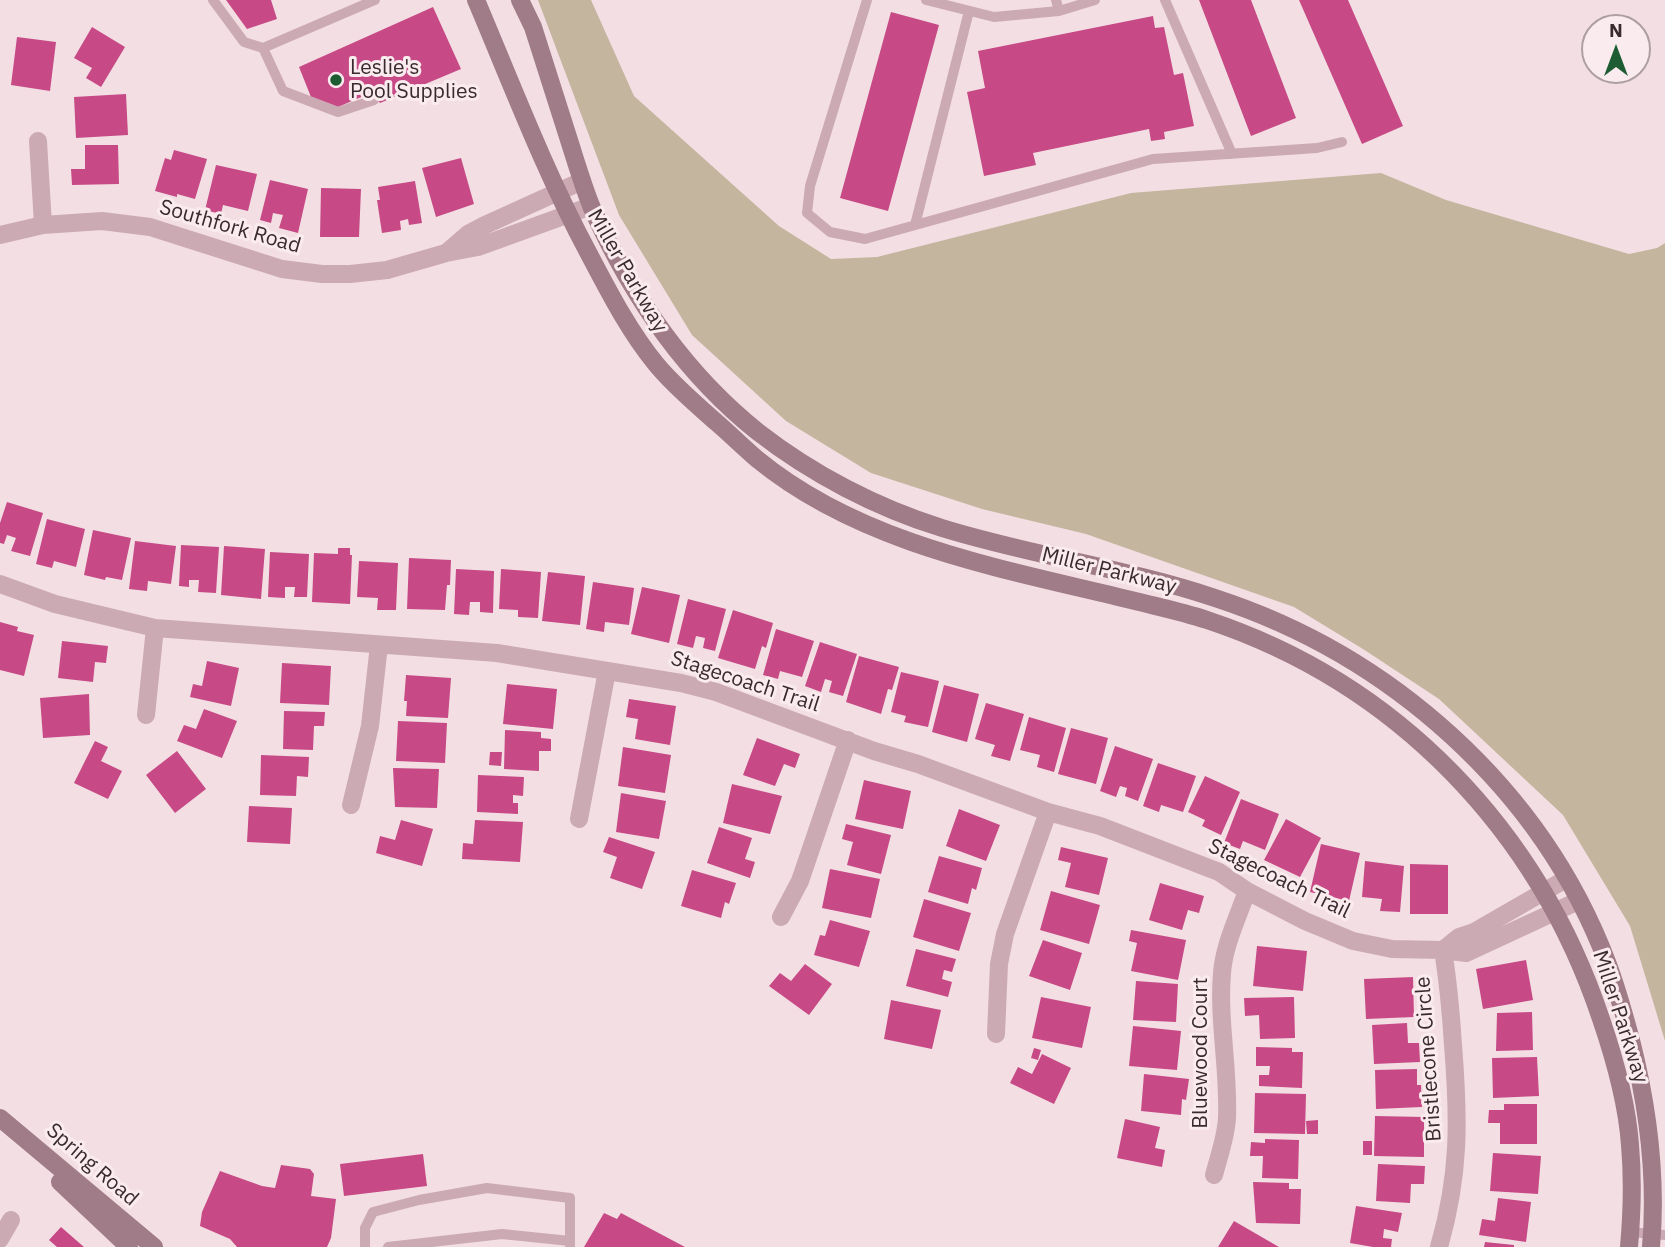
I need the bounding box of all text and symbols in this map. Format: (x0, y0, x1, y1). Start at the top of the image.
north arrow (1581, 14, 1651, 84)
text: N (1609, 18, 1623, 42)
place label: Leslie's Pool Supplies (350, 55, 478, 105)
marker: Leslie's Pool Supplies (328, 72, 344, 88)
street label: Southfork Road (157, 195, 303, 259)
street label: Miller Parkway (582, 205, 672, 337)
street label: Miller Parkway (1039, 542, 1179, 600)
street label: Stagecoach Trail (667, 646, 823, 718)
street label: Stagecoach Trail (1204, 834, 1354, 924)
street label: Miller Parkway (1587, 948, 1653, 1086)
street label: Bristlecone Circle (1411, 975, 1447, 1143)
street label: Bluewood Court (1188, 977, 1214, 1129)
street label: Spring Road (41, 1118, 143, 1212)

